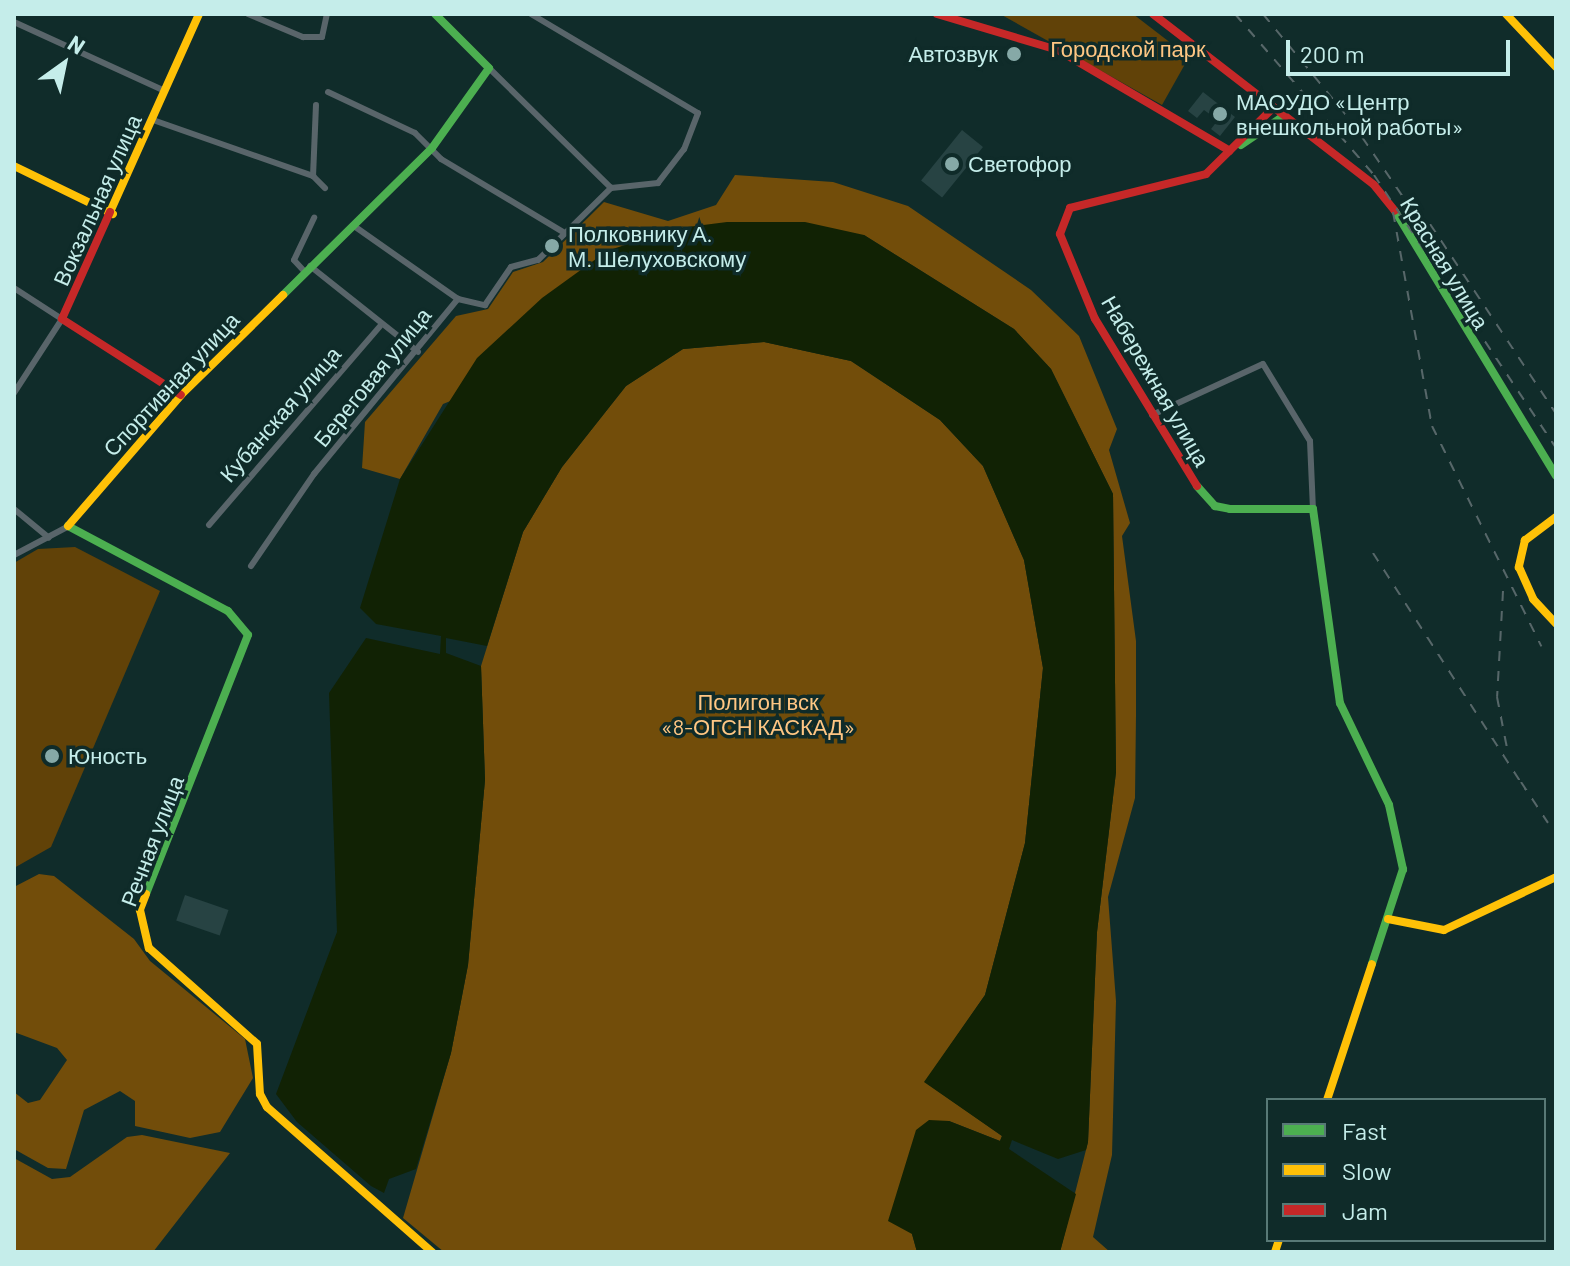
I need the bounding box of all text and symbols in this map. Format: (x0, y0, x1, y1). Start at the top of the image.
north arrow (24, 24, 104, 104)
scale bar (1290, 24, 1514, 74)
text: N (64, 29, 90, 59)
park label: Городской парк (1050, 36, 1206, 62)
text: 200 m (1300, 39, 1365, 68)
place label: Автозвук (908, 41, 998, 67)
marker: Автозвук (1005, 45, 1023, 63)
place label: МАОУДО «Центр внешкольной работы» (1236, 88, 1463, 140)
marker: МАОУДО «Центр внешкольной работы» (1211, 105, 1229, 123)
street label: Вокзальная улица (47, 110, 147, 290)
place label: Светофор (968, 151, 1071, 177)
marker: Светофор (943, 155, 961, 173)
street label: Красная улица (1395, 192, 1495, 334)
place label: Полковнику А. М. Шелуховскому (568, 220, 746, 272)
marker: Полковнику А. М. Шелуховскому (543, 237, 561, 255)
street label: Набережная улица (1096, 291, 1216, 471)
street label: Береговая улица (308, 302, 436, 452)
street label: Спортивная улица (98, 307, 244, 461)
street label: Кубанская улица (214, 341, 346, 487)
park label: Полигон вск «8-ОГСН КАСКАД» (661, 688, 855, 740)
place label: Юность (68, 743, 147, 769)
marker: Юность (43, 747, 61, 765)
street label: Речная улица (115, 772, 189, 910)
legend (1266, 1098, 1546, 1242)
text: Fast (1342, 1116, 1387, 1145)
text: Slow (1342, 1156, 1391, 1185)
text: Jam (1342, 1196, 1388, 1225)

